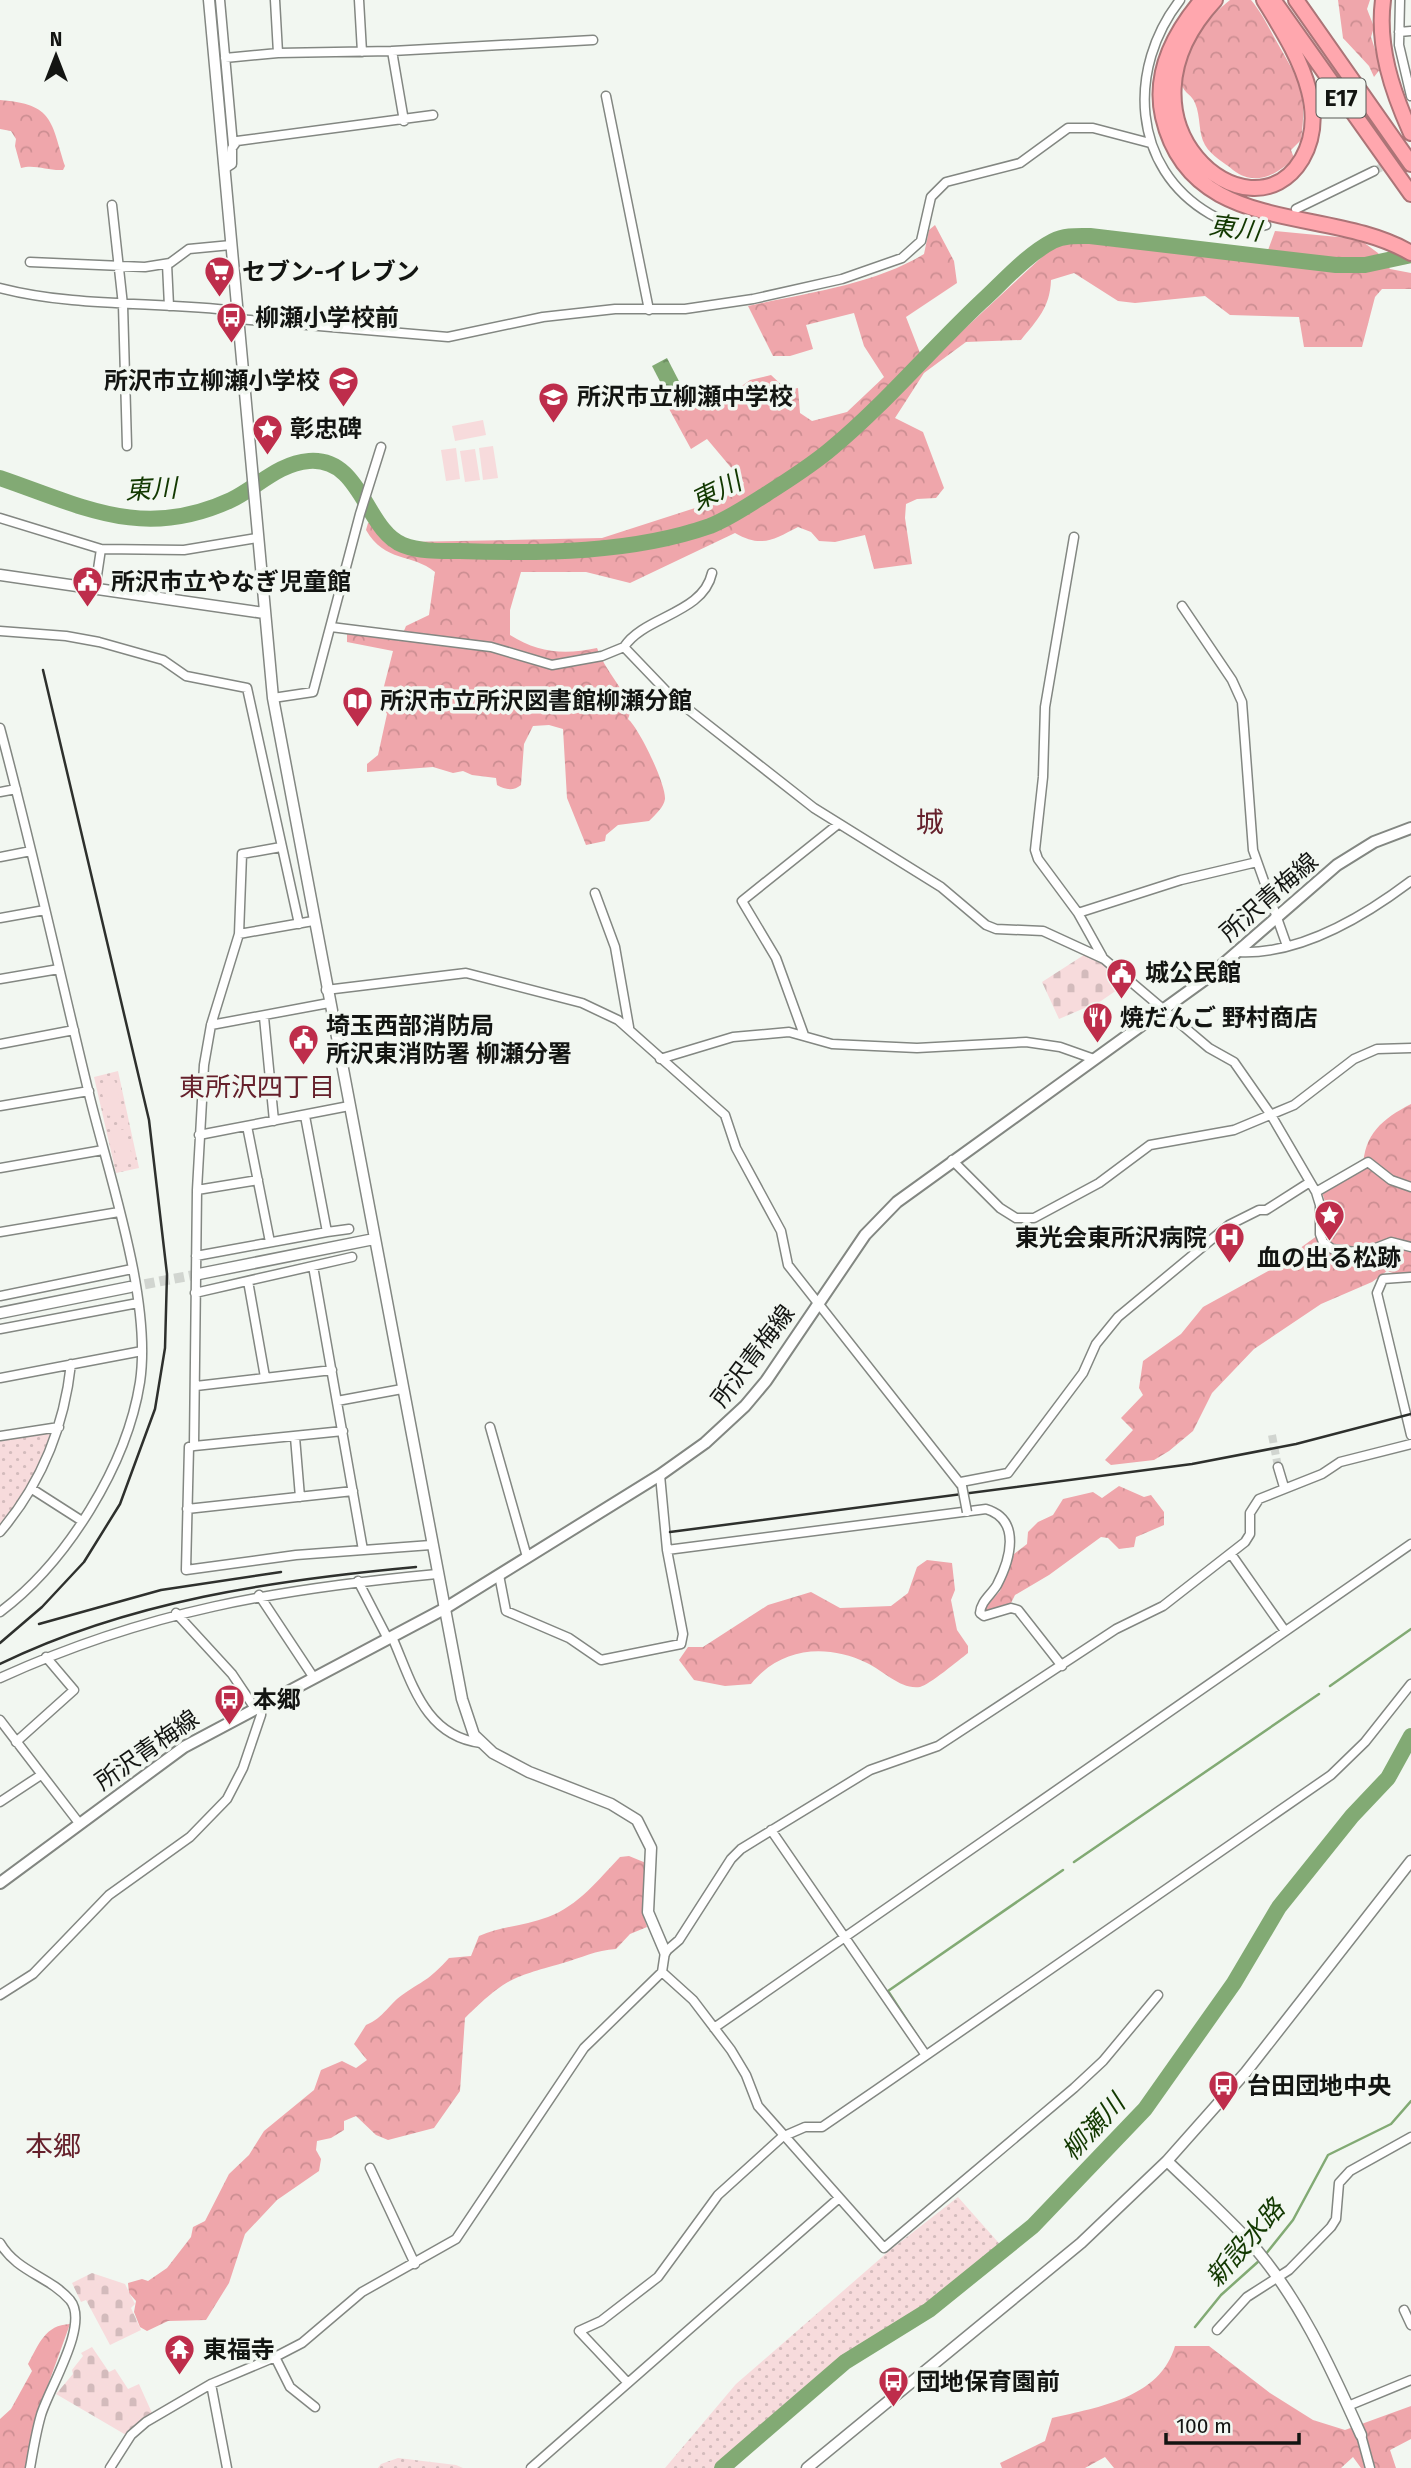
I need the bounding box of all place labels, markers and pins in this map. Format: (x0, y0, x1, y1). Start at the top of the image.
supermarket icon: セブン-イレブン (202, 255, 236, 299)
place label: セブン-イレブン (242, 258, 420, 286)
bus stop icon: 柳瀬小学校前 (215, 301, 249, 345)
place label: 柳瀬小学校前 (255, 304, 399, 332)
school or university icon: 所沢市立柳瀬小学校 (326, 364, 360, 408)
place label: 所沢市立柳瀬小学校 (104, 367, 320, 395)
school or university icon: 所沢市立柳瀬中学校 (537, 380, 571, 424)
place label: 所沢市立柳瀬中学校 (577, 383, 793, 411)
place icon: 彰忠碑 (250, 412, 284, 456)
place label: 彰忠碑 (290, 415, 362, 443)
public building icon: 所沢市立やなぎ児童館 (71, 565, 105, 609)
place label: 所沢市立やなぎ児童館 (111, 568, 351, 596)
library icon: 所沢市立所沢図書館柳瀬分館 (340, 684, 374, 728)
place label: 所沢市立所沢図書館柳瀬分館 (380, 687, 692, 715)
public building icon: 城公民館 (1105, 956, 1139, 1000)
place label: 城公民館 (1145, 959, 1241, 987)
restaurant icon: 焼だんご 野村商店 (1080, 1001, 1114, 1045)
place label: 焼だんご 野村商店 (1120, 1004, 1318, 1032)
place label: 埼玉西部消防局 所沢東消防署 柳瀬分署 (326, 1012, 572, 1068)
public building icon: 埼玉西部消防局 所沢東消防署 柳瀬分署 (286, 1023, 320, 1067)
place icon: 血の出る松跡 (1312, 1199, 1346, 1243)
hospital icon: 東光会東所沢病院 (1213, 1221, 1247, 1265)
place label: 東光会東所沢病院 (1015, 1224, 1207, 1252)
place label: 血の出る松跡 (1257, 1244, 1401, 1272)
bus stop icon: 本郷 (213, 1683, 247, 1727)
place label: 本郷 (253, 1686, 301, 1714)
bus stop icon: 台田団地中央 (1207, 2069, 1241, 2113)
place label: 台田団地中央 (1247, 2072, 1391, 2100)
temple icon: 東福寺 (163, 2333, 197, 2377)
place label: 東福寺 (203, 2336, 275, 2364)
bus stop icon: 団地保育園前 (876, 2365, 910, 2409)
place label: 団地保育園前 (916, 2368, 1060, 2396)

